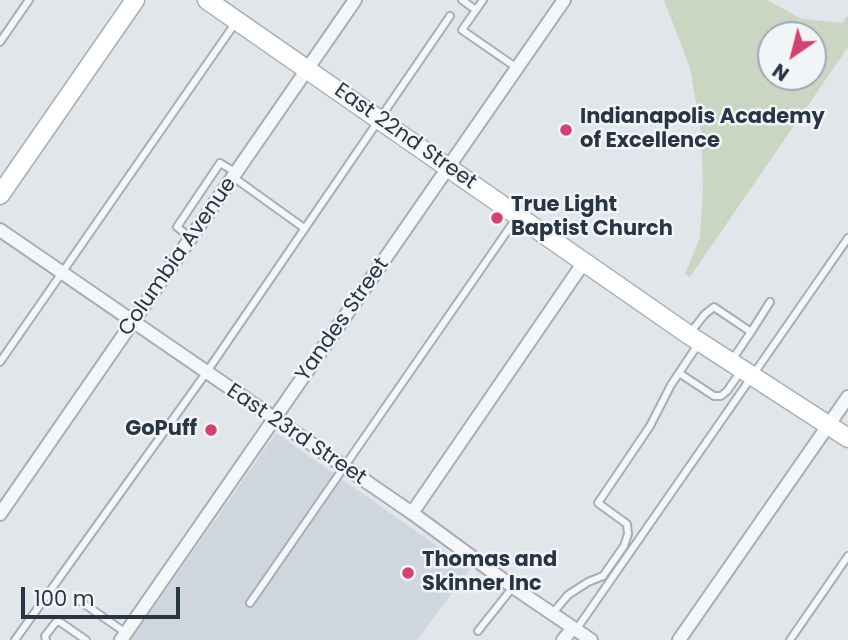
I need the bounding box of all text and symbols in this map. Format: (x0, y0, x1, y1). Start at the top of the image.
north arrow (757, 21, 827, 91)
text: N (767, 57, 794, 87)
street label: East 22nd Street (329, 78, 481, 196)
place label: Indianapolis Academy of Excellence (580, 105, 825, 155)
marker: Indianapolis Academy of Excellence (558, 122, 574, 138)
street label: Columbia Avenue (114, 173, 242, 341)
place label: True Light Baptist Church (511, 193, 673, 243)
marker: True Light Baptist Church (489, 210, 505, 226)
street label: Yandes Street (291, 253, 395, 387)
street label: East 23rd Street (221, 379, 371, 491)
place label: GoPuff (125, 417, 197, 443)
marker: GoPuff (203, 422, 219, 438)
place label: Thomas and Skinner Inc (422, 548, 557, 598)
marker: Thomas and Skinner Inc (400, 565, 416, 581)
scale bar (24, 574, 184, 618)
text: 100 m (34, 584, 94, 613)

